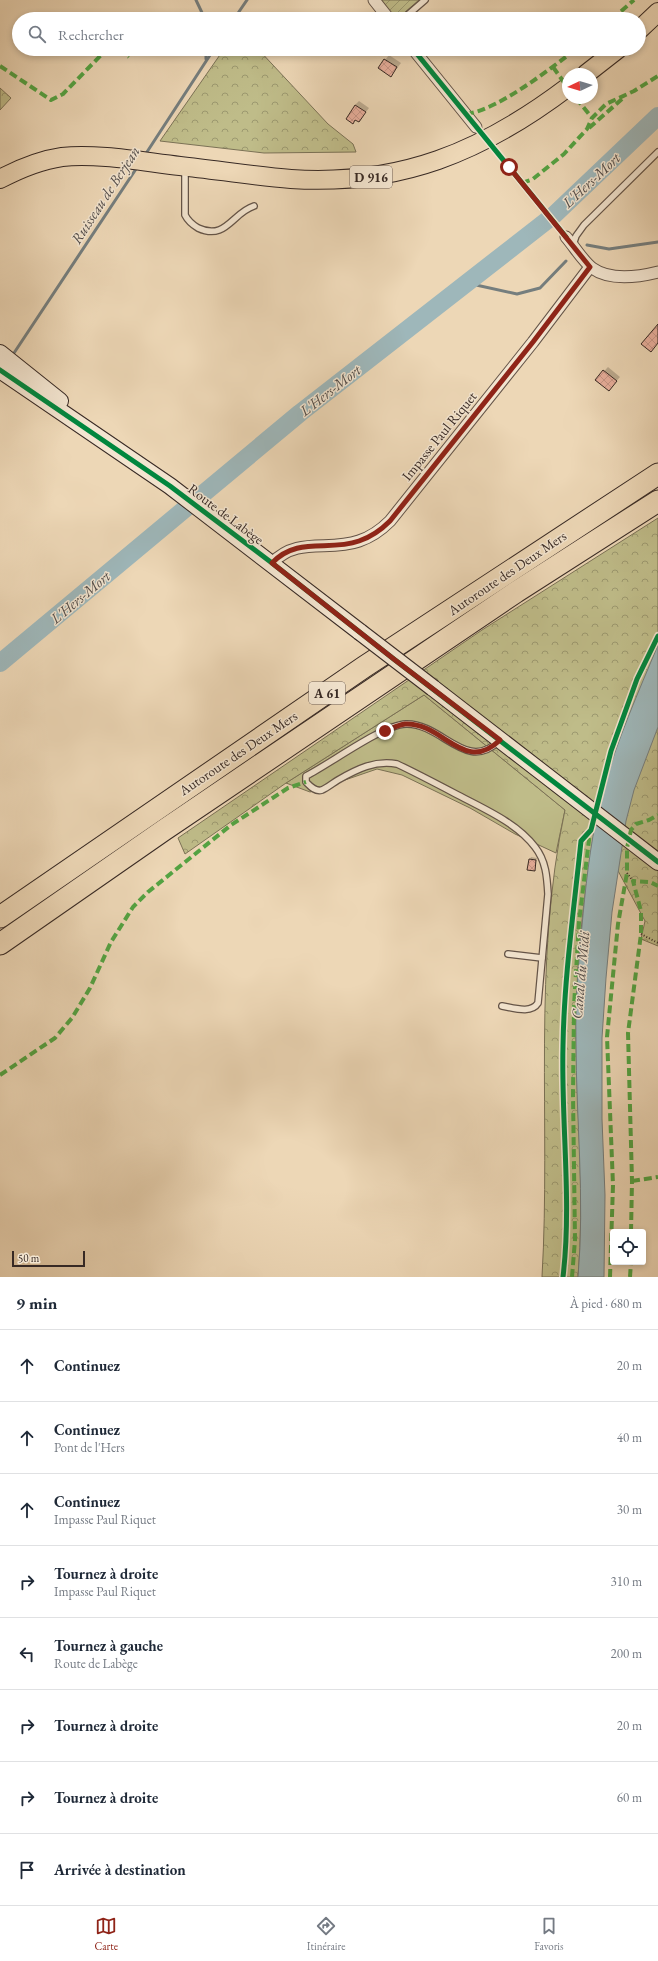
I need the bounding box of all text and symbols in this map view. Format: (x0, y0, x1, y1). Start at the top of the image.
search box (12, 12, 646, 56)
icon: search (26, 23, 48, 45)
text: Rechercher (58, 25, 124, 44)
north arrow (562, 68, 598, 104)
water label: Ruisseau de Berjean (66, 142, 144, 247)
water label: L'Hers-Mort (557, 148, 624, 212)
route start (500, 158, 518, 176)
road number: D 916 (350, 166, 392, 188)
water label: L'Hers-Mort (295, 360, 365, 420)
street label: Impasse Paul Riquet (398, 387, 481, 484)
street label: Route de Labège (185, 480, 268, 549)
street label: Autoroute des Deux Mers (443, 526, 570, 620)
water label: L'Hers-Mort (45, 566, 114, 628)
road number: A 61 (309, 682, 345, 704)
street label: Autoroute des Deux Mers (174, 706, 301, 800)
route end (376, 722, 394, 740)
water label: Canal du Midi (567, 930, 593, 1020)
map controls (610, 1229, 646, 1265)
button: locate (610, 1229, 646, 1265)
scale bar (12, 1249, 85, 1268)
text: 50 m (18, 1251, 39, 1265)
text: 9 min (16, 1292, 57, 1314)
text: À pied · 680 m (570, 1295, 642, 1312)
icon: ahead (16, 1355, 38, 1377)
text: Continuez (54, 1356, 120, 1375)
text: 20 m (617, 1357, 642, 1374)
text: Continuez (54, 1420, 120, 1439)
icon: ahead (16, 1427, 38, 1449)
text: 40 m (617, 1429, 642, 1446)
text: Pont de l'Hers (54, 1439, 125, 1456)
text: Continuez (54, 1492, 120, 1511)
icon: ahead (16, 1499, 38, 1521)
text: 30 m (617, 1501, 642, 1518)
text: Impasse Paul Riquet (54, 1511, 156, 1528)
text: Tournez à droite (54, 1564, 158, 1583)
icon: right (16, 1571, 38, 1593)
text: 310 m (611, 1573, 642, 1590)
text: Impasse Paul Riquet (54, 1583, 156, 1600)
text: Tournez à gauche (54, 1636, 163, 1655)
icon: left (16, 1643, 38, 1665)
text: 200 m (611, 1645, 642, 1662)
text: Route de Labège (54, 1655, 138, 1672)
icon: right (16, 1715, 38, 1737)
text: Tournez à droite (54, 1716, 158, 1735)
text: 20 m (617, 1717, 642, 1734)
icon: right (16, 1787, 38, 1809)
text: Tournez à droite (54, 1788, 158, 1807)
text: 60 m (617, 1789, 642, 1806)
icon: arrive (16, 1859, 38, 1881)
text: Arrivée à destination (54, 1860, 186, 1879)
tab: Carte (94, 1915, 118, 1953)
tab: Itinéraire (307, 1915, 345, 1953)
tab: Favoris (534, 1915, 564, 1953)

